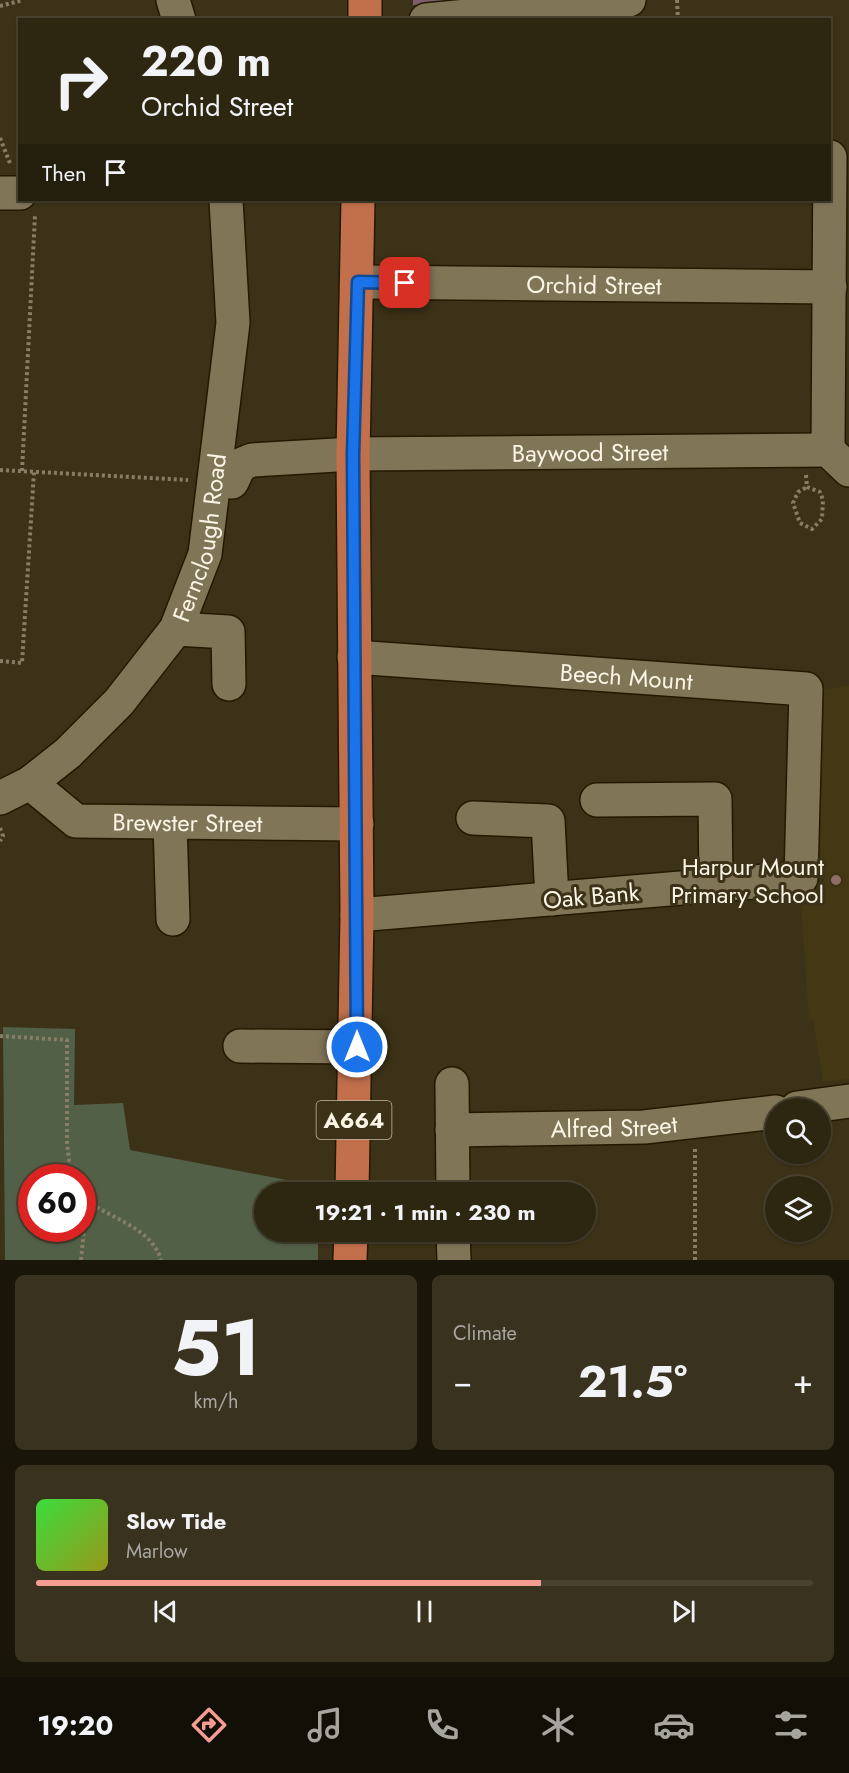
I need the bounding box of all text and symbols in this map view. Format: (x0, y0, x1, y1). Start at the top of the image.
text: 220 m (141, 31, 271, 92)
icon: right (42, 42, 120, 120)
text: Orchid Street (141, 87, 293, 126)
icon: arrive (99, 156, 132, 189)
text: Then (42, 157, 87, 189)
pin (379, 257, 430, 308)
icon: arrive (388, 266, 421, 299)
street label: Orchid Street (526, 266, 662, 303)
street label: Baywood Street (512, 434, 669, 470)
street label: Fernclough Road (163, 451, 235, 627)
street label: Beech Mount (559, 654, 694, 698)
street label: Brewster Street (112, 804, 263, 840)
place label: Harpur Mount Primary School (671, 849, 824, 912)
marker: Harpur Mount Primary School (829, 873, 843, 887)
street label: Oak Bank (541, 874, 641, 918)
position arrow (325, 1015, 389, 1079)
map controls (765, 1098, 831, 1242)
button: search (765, 1098, 831, 1164)
road number: A664 (316, 1101, 392, 1139)
street label: Alfred Street (550, 1106, 679, 1146)
speed limit sign: 60 (18, 1164, 96, 1242)
button: layers (765, 1176, 831, 1242)
text: 19:21 · 1 min · 230 m (314, 1196, 536, 1228)
text: 51 (171, 1292, 261, 1404)
text: Climate (453, 1319, 517, 1348)
text: 21.5° (578, 1349, 687, 1414)
text: − (453, 1358, 472, 1405)
text: + (793, 1358, 813, 1405)
text: km/h (193, 1387, 239, 1416)
text: Slow Tide (126, 1505, 226, 1537)
text: Marlow (126, 1537, 188, 1566)
icon: previous (149, 1595, 182, 1628)
icon: pause (408, 1595, 441, 1628)
icon: next (667, 1595, 700, 1628)
icon: directions (188, 1704, 230, 1746)
icon: music (304, 1704, 346, 1746)
icon: phone (421, 1704, 463, 1746)
icon: climate (537, 1704, 579, 1746)
icon: car (653, 1704, 695, 1746)
icon: filters (770, 1704, 812, 1746)
text: 19:20 (37, 1706, 113, 1745)

